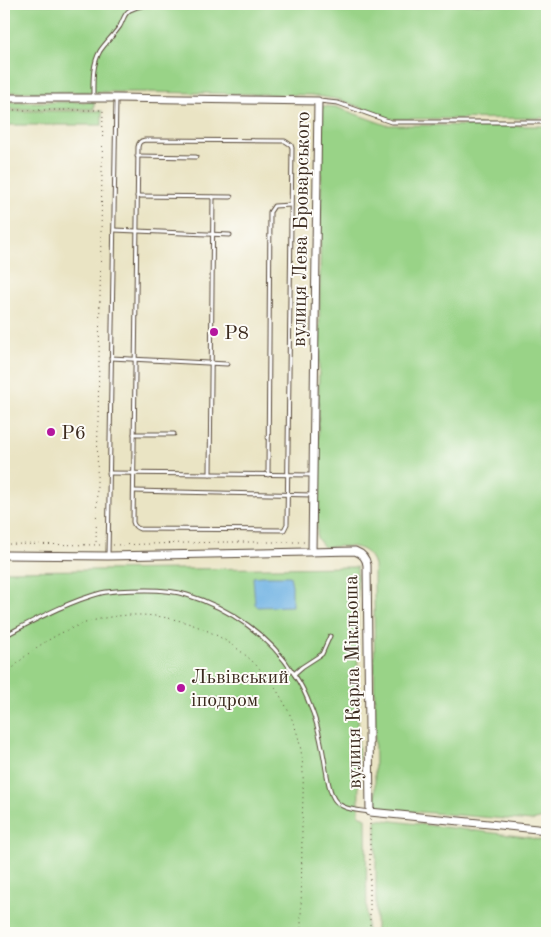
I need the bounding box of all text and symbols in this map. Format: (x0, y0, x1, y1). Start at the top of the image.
street label: вулиця Лева Броварського (290, 111, 314, 347)
place label: P8 (224, 324, 249, 344)
marker: P8 (208, 326, 220, 338)
place label: P6 (61, 424, 86, 444)
marker: P6 (45, 426, 57, 438)
street label: вулиця Карла Мікльоша (342, 575, 366, 789)
place label: Львівський іподром (191, 668, 289, 711)
marker: Львівський іподром (175, 682, 187, 694)

